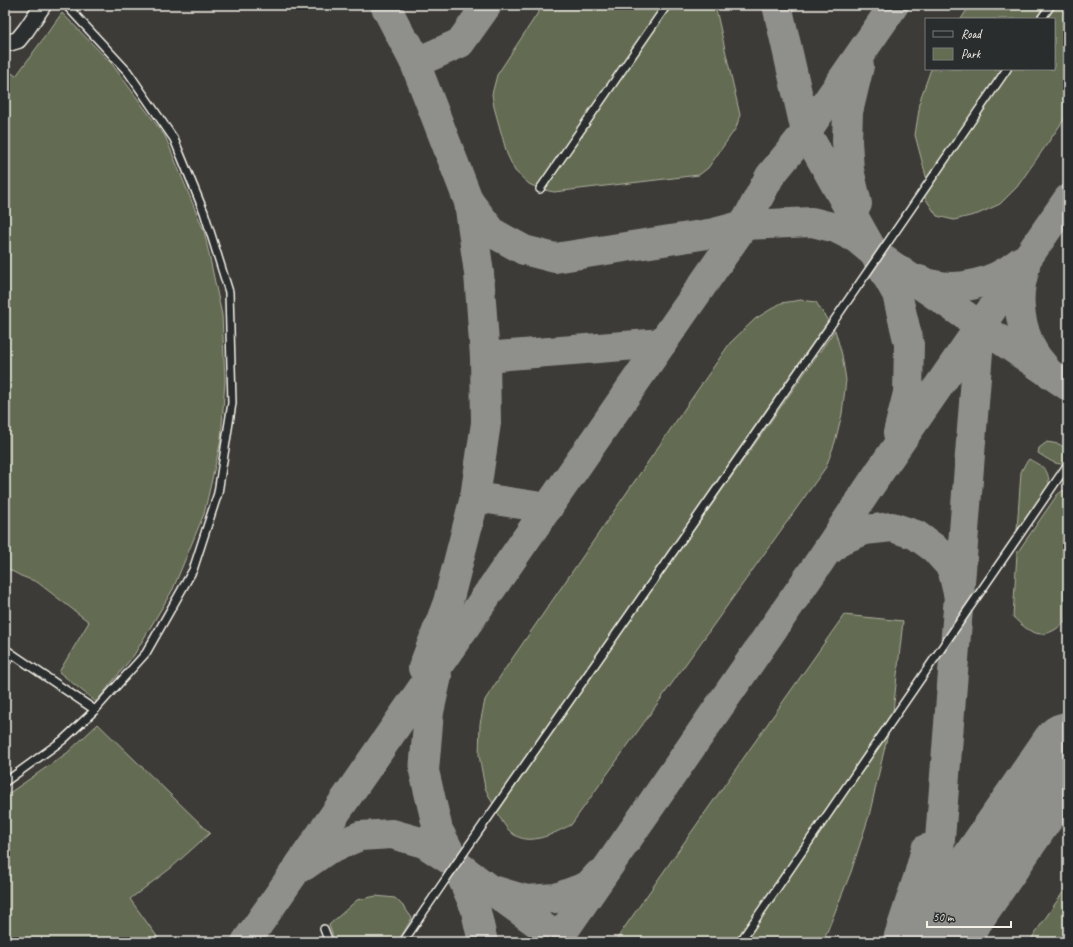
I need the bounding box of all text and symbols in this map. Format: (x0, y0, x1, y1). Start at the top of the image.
legend (925, 18, 1055, 70)
text: Road (961, 26, 983, 42)
text: Park (961, 46, 982, 62)
scale bar (927, 903, 1011, 929)
text: 50 m (933, 909, 955, 925)

